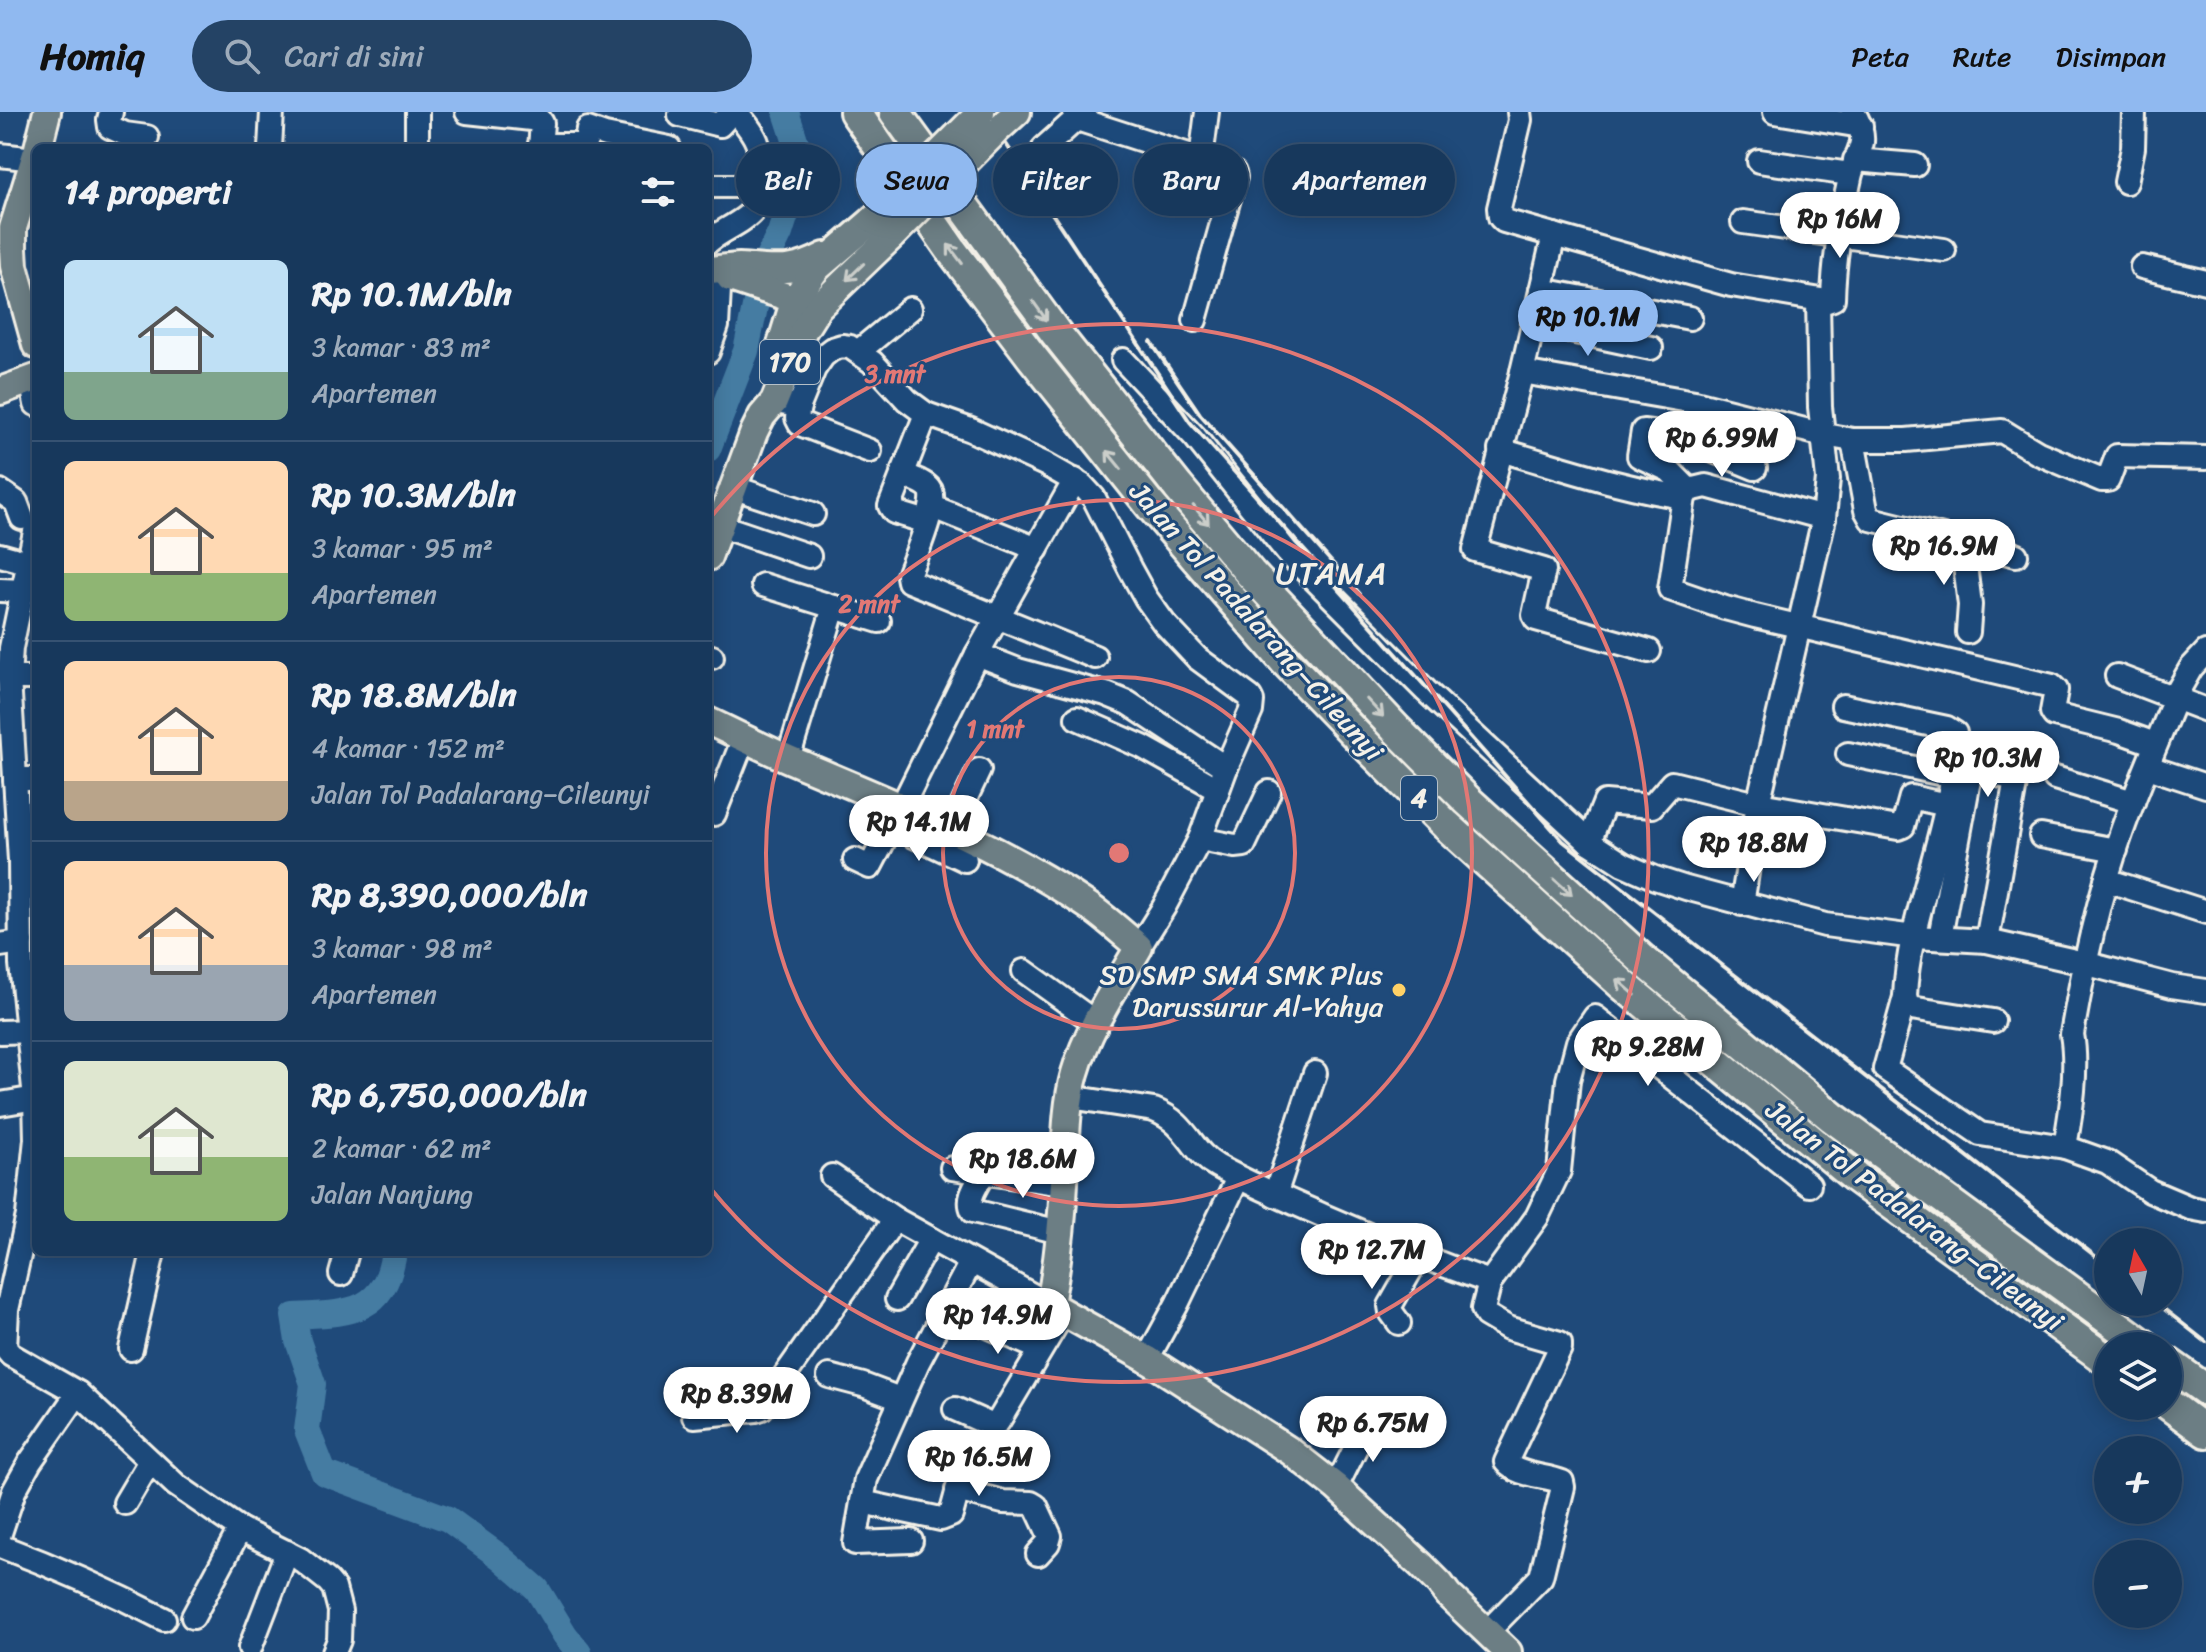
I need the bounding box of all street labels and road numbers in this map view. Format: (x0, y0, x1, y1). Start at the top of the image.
road number: 170 (760, 340, 820, 384)
street label: Jalan Tol Padalarang–Cileunyi (1116, 469, 1397, 774)
road number: 4 (1401, 776, 1437, 820)
street label: Jalan Tol Padalarang–Cileunyi (1754, 1086, 2076, 1345)

